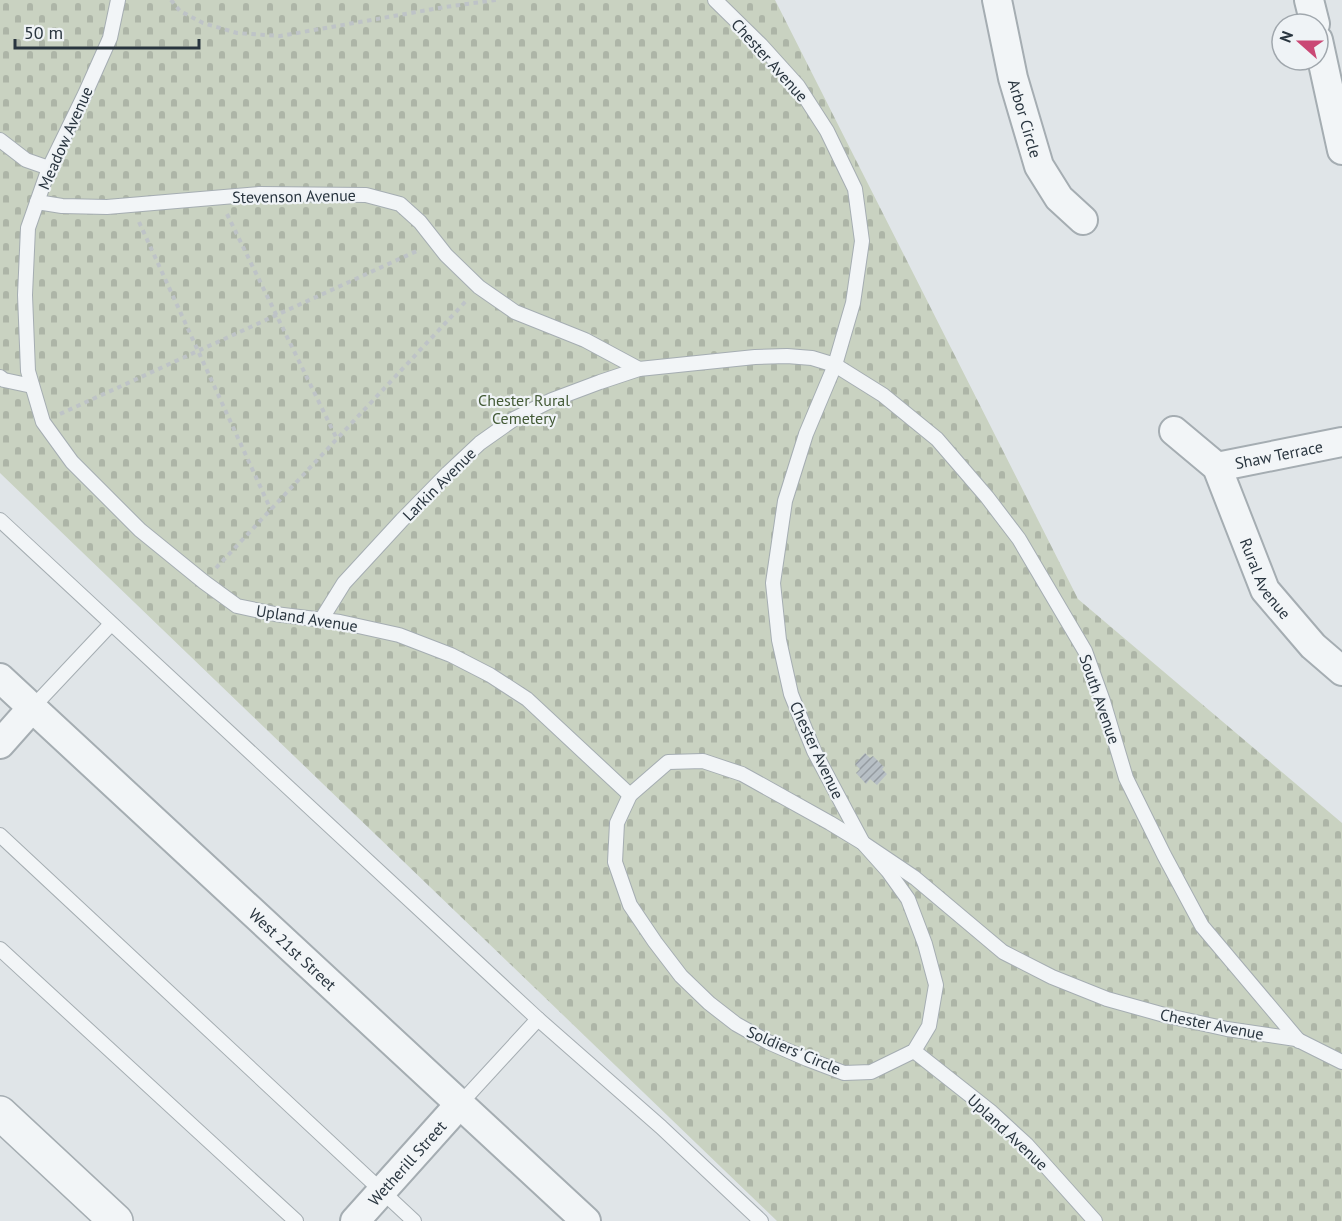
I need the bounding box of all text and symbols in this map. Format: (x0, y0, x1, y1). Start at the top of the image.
scale bar (15, 12, 200, 50)
north arrow (1270, 12, 1330, 72)
street label: Chester Avenue (727, 14, 813, 106)
text: 50 m (24, 21, 63, 44)
text: N (1275, 28, 1297, 45)
street label: Arbor Circle (1004, 77, 1046, 160)
street label: Meadow Avenue (33, 83, 97, 193)
street label: Stevenson Avenue (232, 185, 356, 207)
park label: Chester Rural Cemetery (478, 390, 570, 428)
street label: Shaw Terrace (1233, 436, 1324, 473)
street label: Larkin Avenue (398, 443, 480, 525)
street label: Rural Avenue (1236, 535, 1295, 623)
street label: Upland Avenue (255, 600, 359, 636)
street label: South Avenue (1075, 651, 1125, 747)
street label: Chester Avenue (786, 698, 848, 802)
street label: West 21st Street (245, 904, 341, 995)
street label: Chester Avenue (1158, 1004, 1266, 1044)
street label: Soldiers' Circle (744, 1021, 844, 1079)
street label: Upland Avenue (964, 1090, 1052, 1174)
street label: Wetherill Street (364, 1116, 451, 1210)

